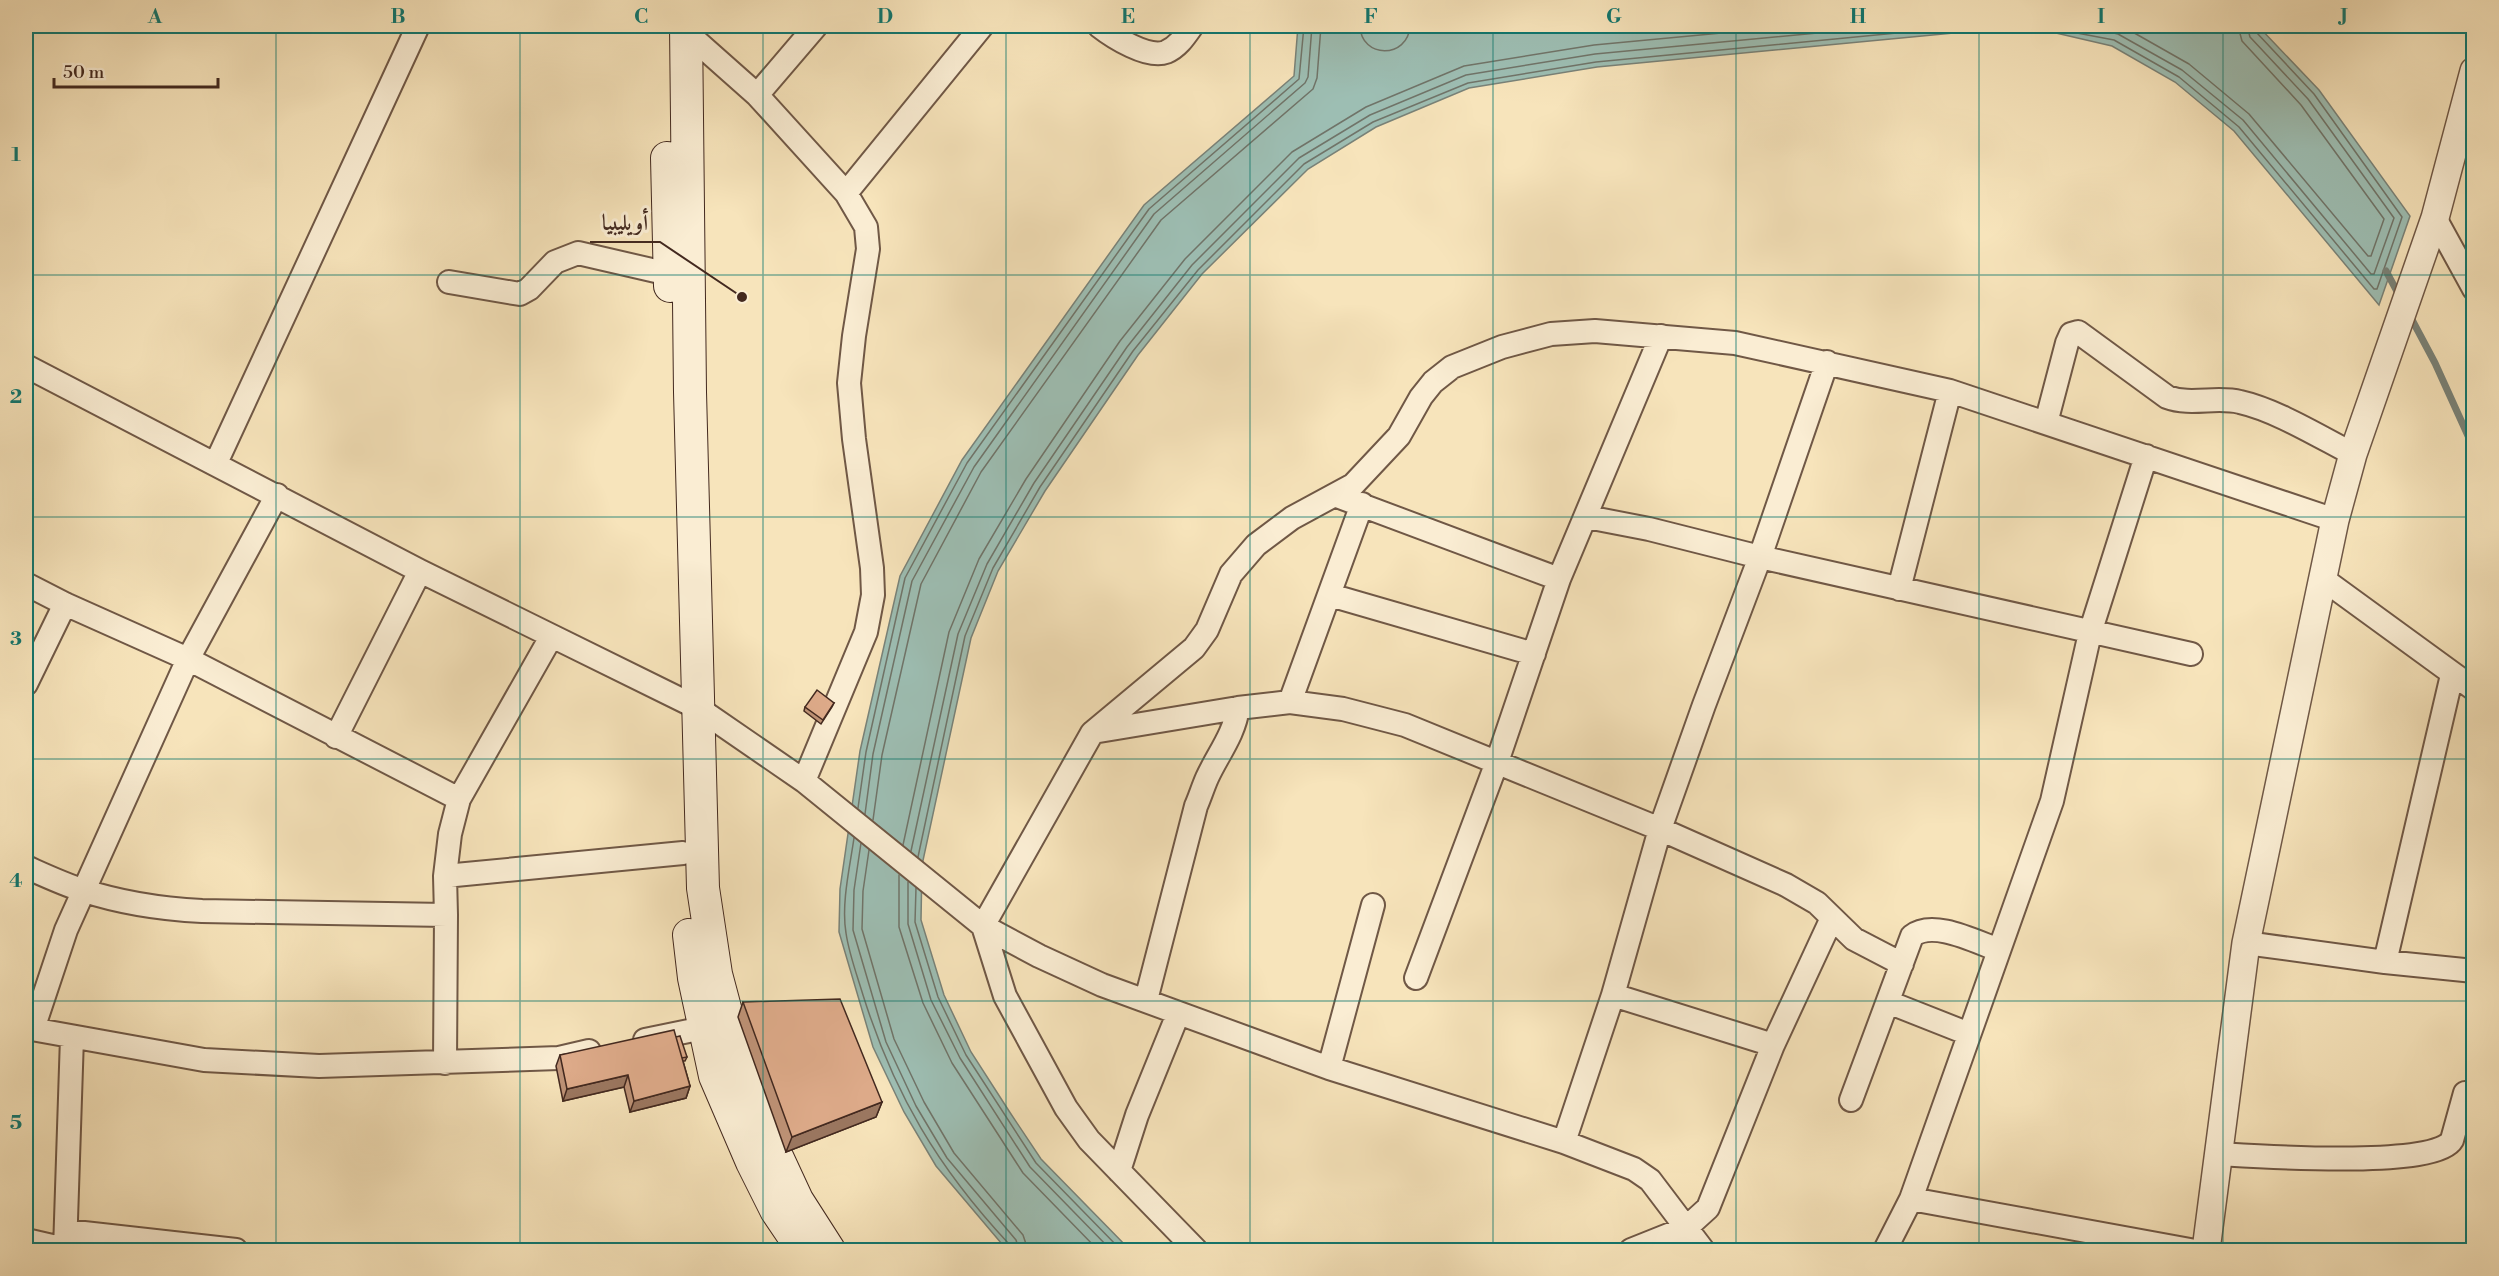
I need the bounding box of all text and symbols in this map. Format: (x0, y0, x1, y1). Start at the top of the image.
text: A (147, 5, 163, 30)
text: B (390, 5, 406, 30)
text: C (634, 5, 648, 30)
text: D (877, 5, 893, 30)
text: E (1121, 5, 1135, 30)
text: F (1364, 5, 1378, 30)
text: G (1606, 5, 1622, 30)
text: H (1850, 5, 1867, 30)
text: I (2097, 5, 2105, 30)
text: J (2337, 5, 2348, 30)
scale bar (54, 51, 218, 89)
text: 50 m (63, 61, 105, 84)
text: 1 (11, 143, 21, 168)
callout: أويليبيا (590, 202, 660, 242)
text: أويليبيا (602, 207, 649, 237)
text: 2 (10, 385, 22, 410)
text: 3 (10, 627, 22, 652)
text: 4 (9, 869, 23, 894)
text: 5 (10, 1111, 22, 1136)

